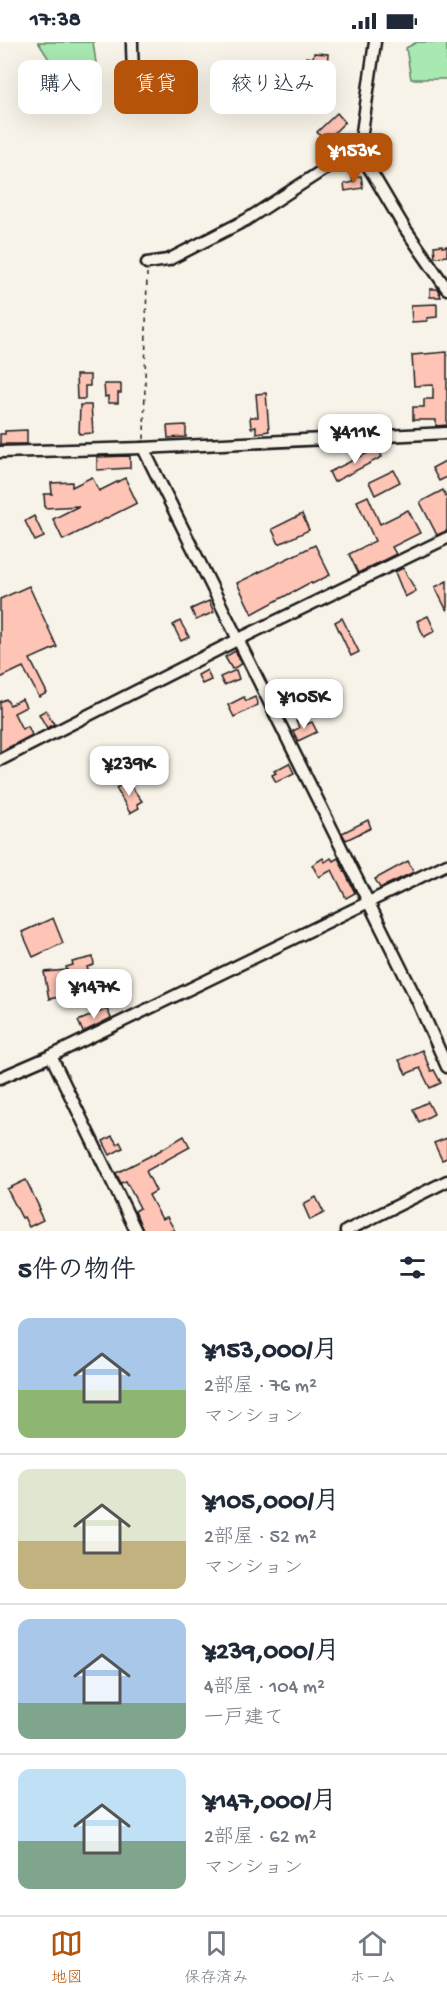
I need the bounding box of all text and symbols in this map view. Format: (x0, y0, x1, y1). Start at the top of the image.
text: 17:38 (30, 8, 81, 34)
chip: 購入 (18, 60, 102, 114)
chip: 賃貸 (114, 60, 198, 114)
chip: 絞り込み (210, 60, 336, 114)
pin: ¥153K (312, 133, 396, 184)
text: ¥153K (329, 141, 379, 164)
pin: ¥411K (313, 414, 397, 465)
text: ¥411K (332, 422, 378, 445)
pin: ¥105K (262, 679, 346, 730)
text: ¥105K (279, 687, 329, 710)
pin: ¥239K (87, 746, 171, 797)
text: ¥239K (104, 754, 154, 777)
pin: ¥147K (52, 969, 136, 1020)
text: ¥147K (70, 977, 118, 1000)
icon: filters (396, 1251, 429, 1284)
text: 5件の物件 (18, 1257, 136, 1288)
text: ¥153,000/月 (204, 1337, 338, 1368)
icon: home (66, 1342, 138, 1414)
text: 2部屋 · 76 m² (204, 1376, 317, 1399)
text: マンション (204, 1407, 303, 1430)
text: ¥105,000/月 (204, 1488, 340, 1519)
icon: home (66, 1493, 138, 1565)
text: 2部屋 · 52 m² (204, 1527, 317, 1550)
text: マンション (204, 1558, 303, 1581)
text: ¥239,000/月 (204, 1638, 340, 1669)
icon: home (66, 1643, 138, 1715)
text: 4部屋 · 104 m² (204, 1677, 325, 1700)
text: 一戸建て (204, 1708, 284, 1731)
text: ¥147,000/月 (204, 1788, 337, 1819)
icon: home (66, 1793, 138, 1865)
text: 2部屋 · 62 m² (204, 1827, 316, 1850)
text: マンション (204, 1858, 303, 1881)
tab: 地図 (50, 1927, 83, 1989)
tab: 保存済み (184, 1927, 248, 1989)
tab: ホーム (349, 1927, 397, 1989)

